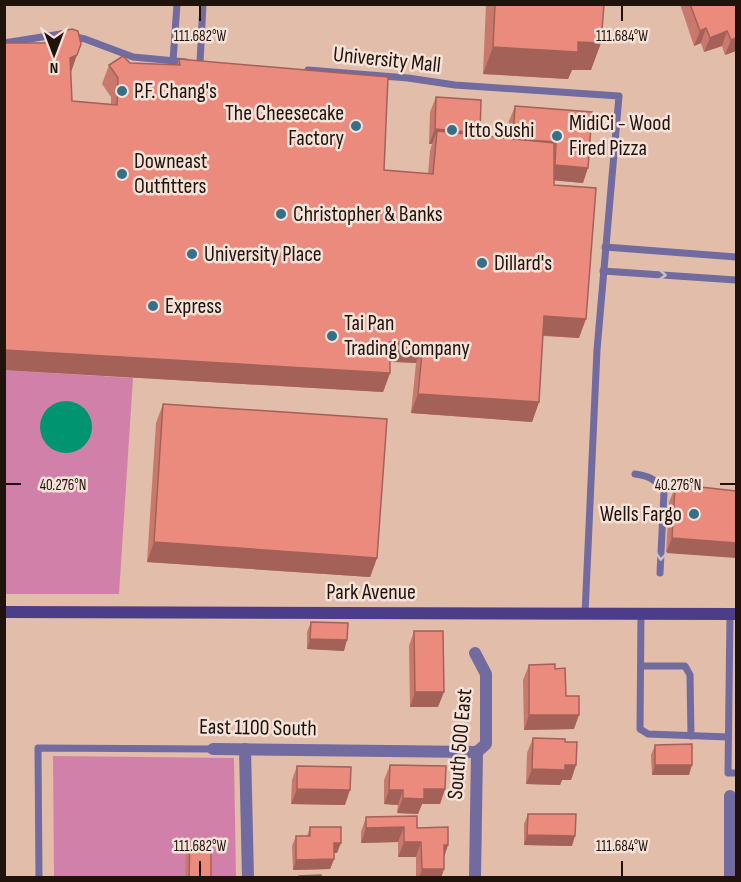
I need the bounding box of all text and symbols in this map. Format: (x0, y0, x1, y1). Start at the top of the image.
north arrow (24, 24, 84, 84)
text: 111.682°W (174, 27, 226, 46)
text: 111.684°W (596, 27, 648, 46)
street label: University Mall (332, 41, 442, 79)
text: N (50, 58, 58, 77)
place label: P.F. Chang's (134, 78, 217, 105)
marker: P.F. Chang's (115, 84, 129, 98)
place label: The Cheesecake Factory (225, 100, 344, 152)
place label: MidiCi - Wood Fired Pizza (569, 110, 671, 162)
place label: Itto Sushi (464, 117, 534, 144)
marker: The Cheesecake Factory (349, 119, 363, 133)
marker: Itto Sushi (445, 123, 459, 137)
marker: MidiCi - Wood Fired Pizza (550, 129, 564, 143)
place label: Downeast Outfitters (134, 148, 208, 200)
marker: Downeast Outfitters (115, 167, 129, 181)
place label: Christopher & Banks (293, 201, 443, 228)
marker: Christopher & Banks (274, 207, 288, 221)
place label: University Place (204, 241, 322, 268)
marker: University Place (185, 247, 199, 261)
place label: Dillard's (494, 250, 552, 277)
marker: Dillard's (475, 256, 489, 270)
one-way arrow (657, 268, 666, 281)
place label: Express (165, 293, 222, 320)
marker: Express (146, 299, 160, 313)
place label: Tai Pan Trading Company (344, 310, 470, 362)
marker: Tai Pan Trading Company (325, 329, 339, 343)
text: 40.276°N (40, 476, 86, 495)
text: 40.276°N (655, 476, 701, 495)
place label: Wells Fargo (600, 501, 682, 528)
marker: Wells Fargo (687, 507, 701, 521)
one-way arrow (655, 551, 668, 560)
street label: Park Avenue (326, 579, 416, 606)
street label: South 500 East (442, 687, 478, 801)
street label: East 1100 South (199, 713, 317, 743)
text: 111.682°W (174, 837, 226, 856)
text: 111.684°W (596, 837, 648, 856)

